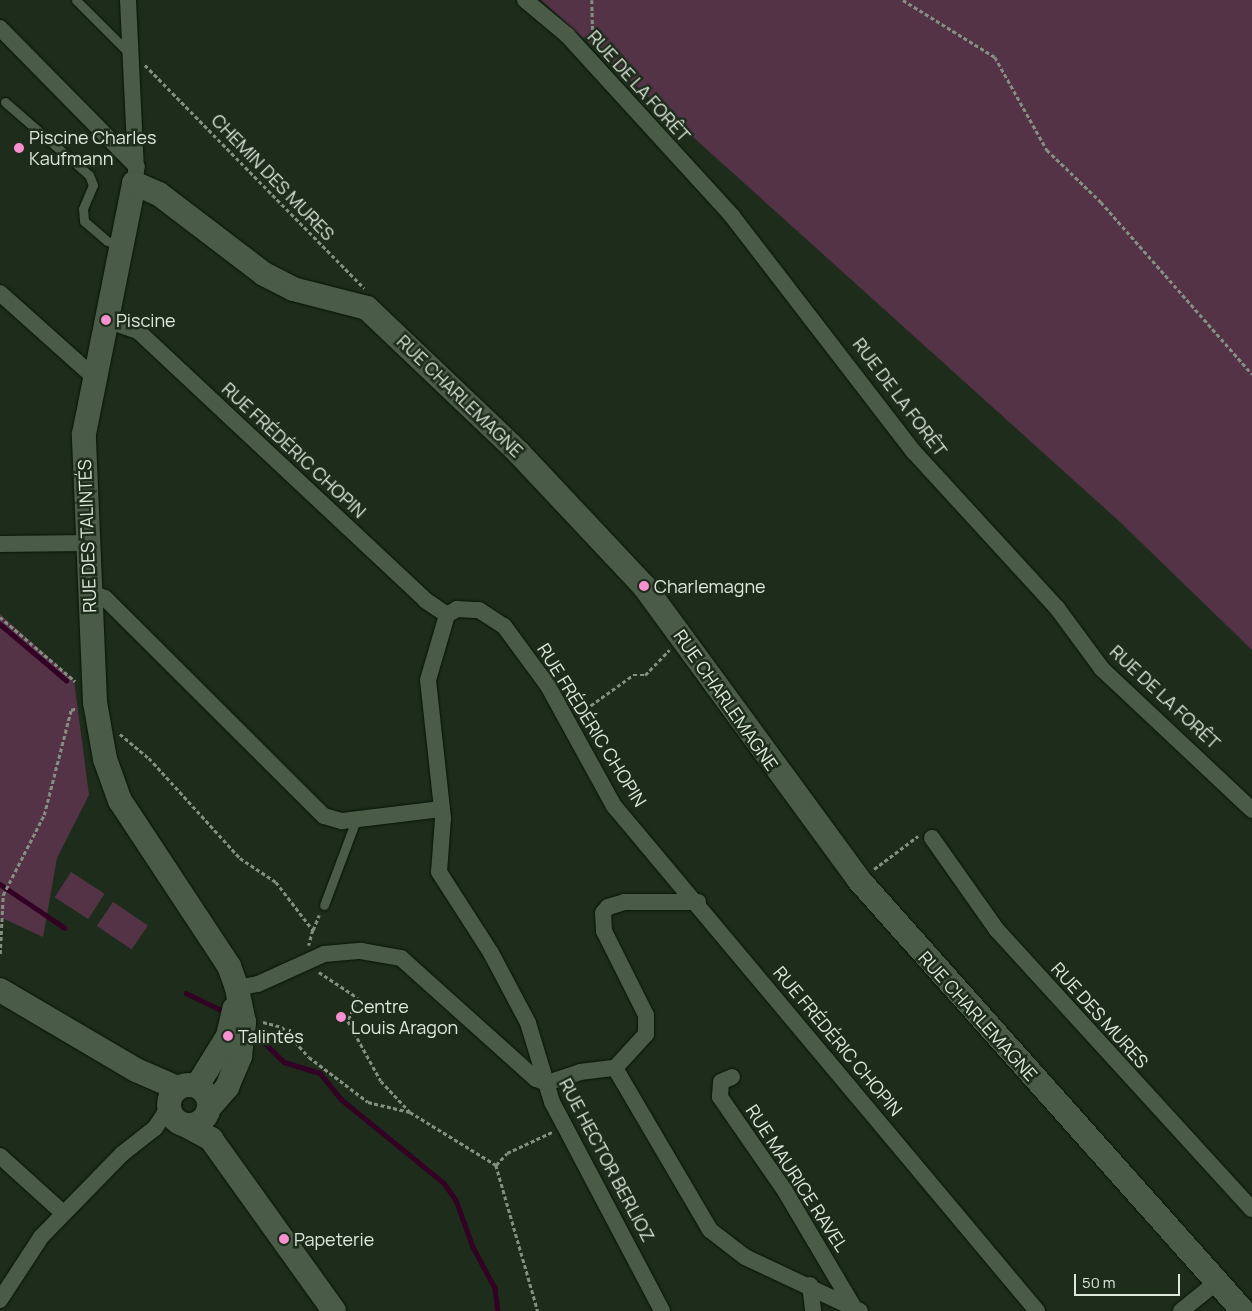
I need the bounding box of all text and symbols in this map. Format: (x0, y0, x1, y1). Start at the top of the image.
street label: RUE DE LA FORÊT (583, 26, 695, 146)
street label: CHEMIN DES MURES (207, 109, 339, 245)
place label: Piscine Charles Kaufmann (29, 127, 156, 170)
marker: Piscine Charles Kaufmann (13, 142, 25, 154)
place label: Piscine (116, 309, 176, 331)
marker: Piscine (100, 314, 112, 326)
street label: RUE CHARLEMAGNE (393, 330, 527, 462)
street label: RUE DE LA FORÊT (849, 334, 951, 460)
street label: RUE FRÉDÉRIC CHOPIN (218, 378, 370, 522)
street label: RUE DES TALINTÉS (74, 459, 100, 613)
place label: Charlemagne (654, 575, 766, 597)
marker: Charlemagne (638, 580, 650, 592)
street label: RUE CHARLEMAGNE (669, 626, 783, 774)
street label: RUE FRÉDÉRIC CHOPIN (533, 639, 651, 811)
street label: RUE DE LA FORÊT (1106, 641, 1224, 753)
street label: RUE CHARLEMAGNE (914, 947, 1042, 1085)
street label: RUE DES MURES (1047, 958, 1153, 1072)
street label: RUE FRÉDÉRIC CHOPIN (769, 962, 907, 1120)
place label: Centre Louis Aragon (351, 996, 458, 1038)
marker: Centre Louis Aragon (335, 1011, 347, 1023)
place label: Talintés (238, 1025, 304, 1047)
marker: Talintés (222, 1030, 234, 1042)
street label: RUE HECTOR BERLIOZ (555, 1075, 659, 1245)
street label: RUE MAURICE RAVEL (741, 1101, 853, 1255)
place label: Papeterie (294, 1228, 374, 1250)
marker: Papeterie (278, 1233, 290, 1245)
scale bar (1077, 1264, 1183, 1296)
text: 50 m (1082, 1272, 1116, 1293)

